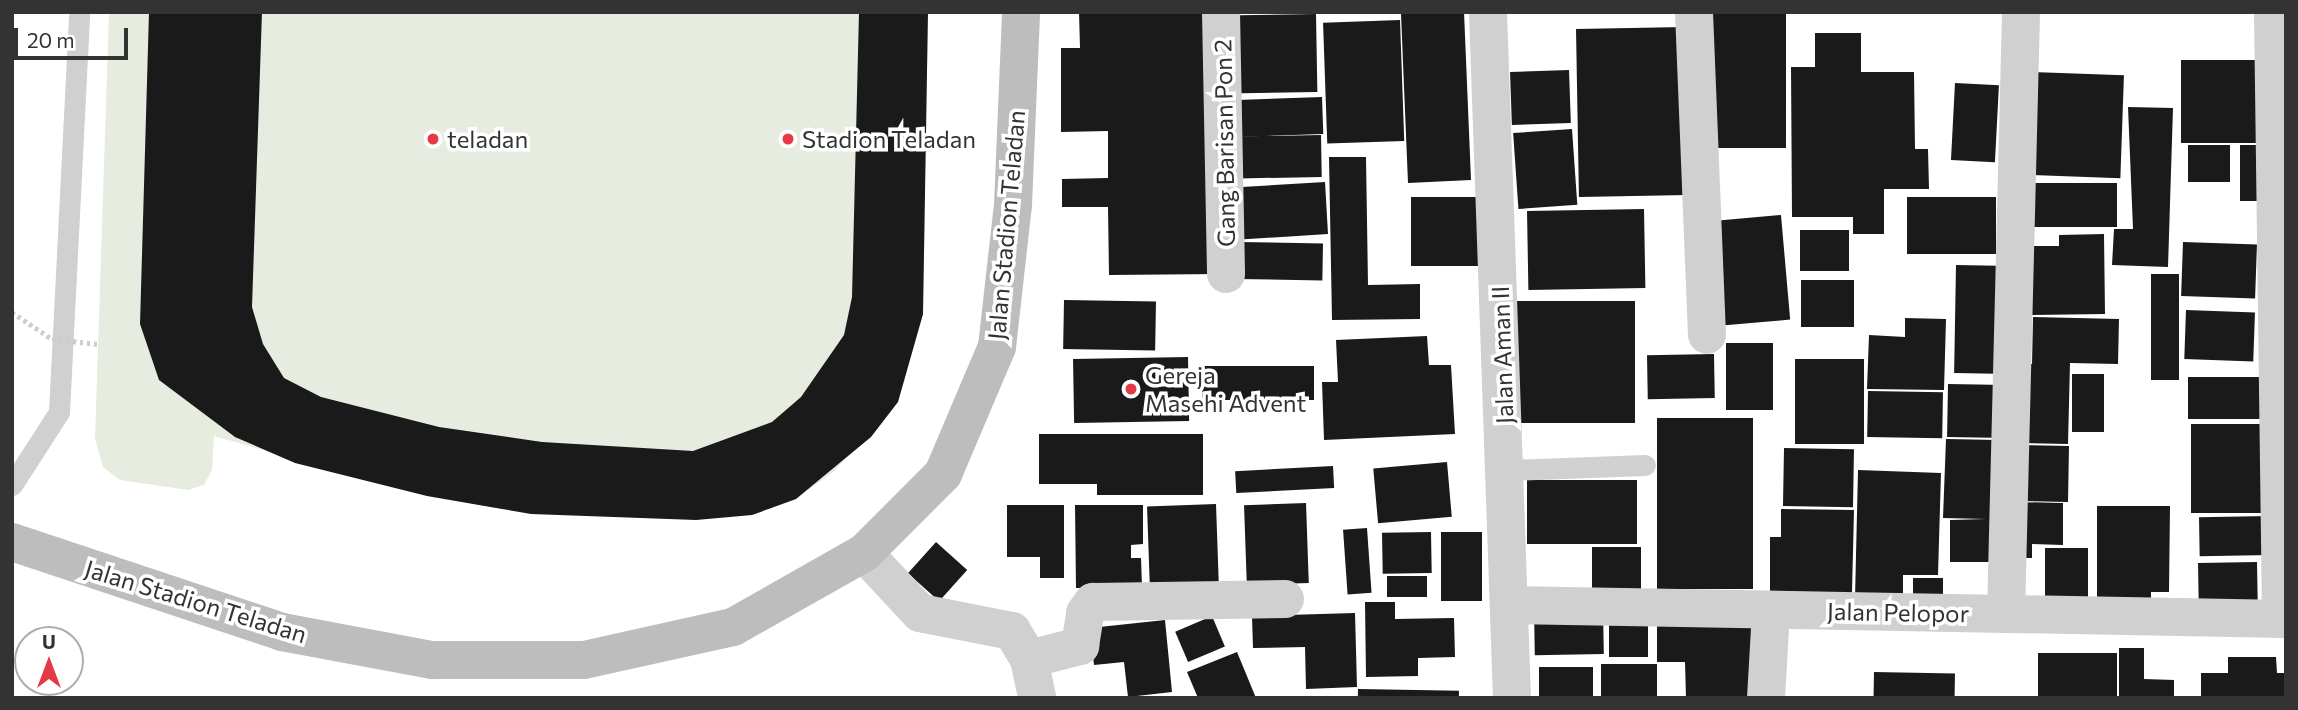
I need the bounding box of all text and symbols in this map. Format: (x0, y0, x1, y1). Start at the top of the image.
scale bar (18, 14, 131, 58)
text: 20 m (27, 27, 75, 52)
street label: Gang Barisan Pon 2 (1208, 39, 1240, 247)
street label: Jalan Stadion Teladan (982, 109, 1030, 341)
place label: teladan (447, 125, 528, 153)
place label: Stadion Teladan (802, 125, 976, 153)
marker: teladan (425, 131, 441, 147)
marker: Stadion Teladan (780, 131, 796, 147)
street label: Jalan Aman II (1485, 285, 1519, 425)
place label: Gereja Masehi Advent (1145, 361, 1306, 417)
marker: Gereja Masehi Advent (1123, 381, 1139, 397)
street label: Jalan Stadion Teladan (82, 554, 310, 648)
street label: Jalan Pelopor (1827, 596, 1969, 628)
north arrow (14, 626, 84, 696)
text: U (42, 630, 56, 653)

